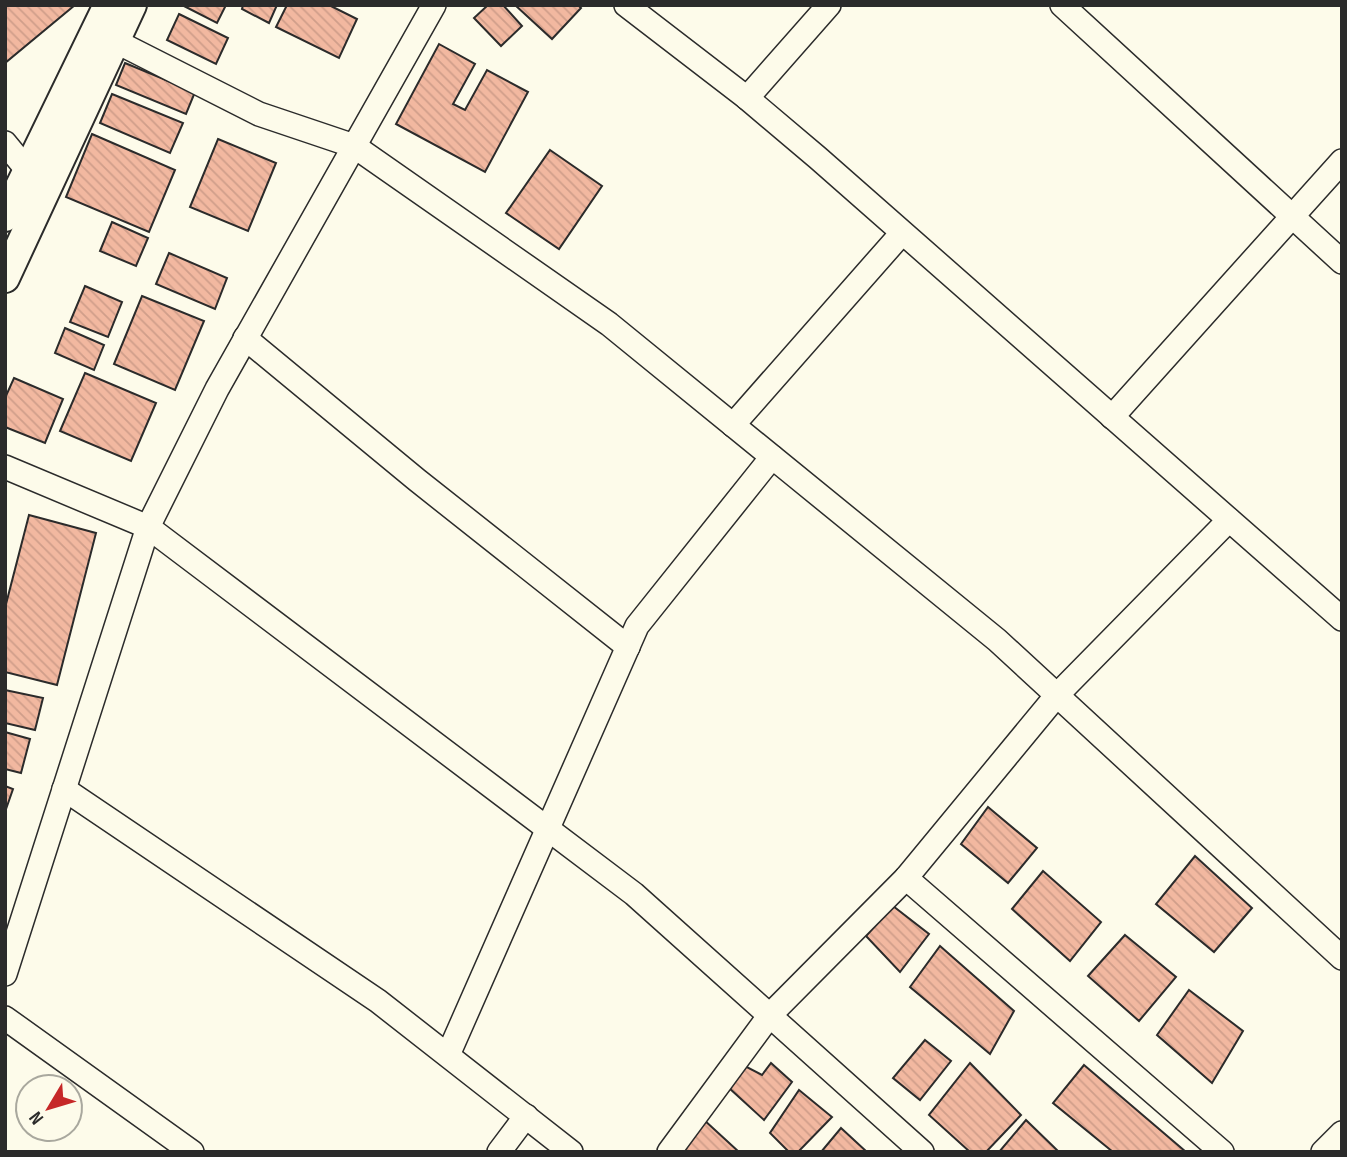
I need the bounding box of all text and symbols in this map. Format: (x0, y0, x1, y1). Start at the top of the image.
north arrow (14, 1073, 84, 1143)
text: N (25, 1106, 49, 1129)

